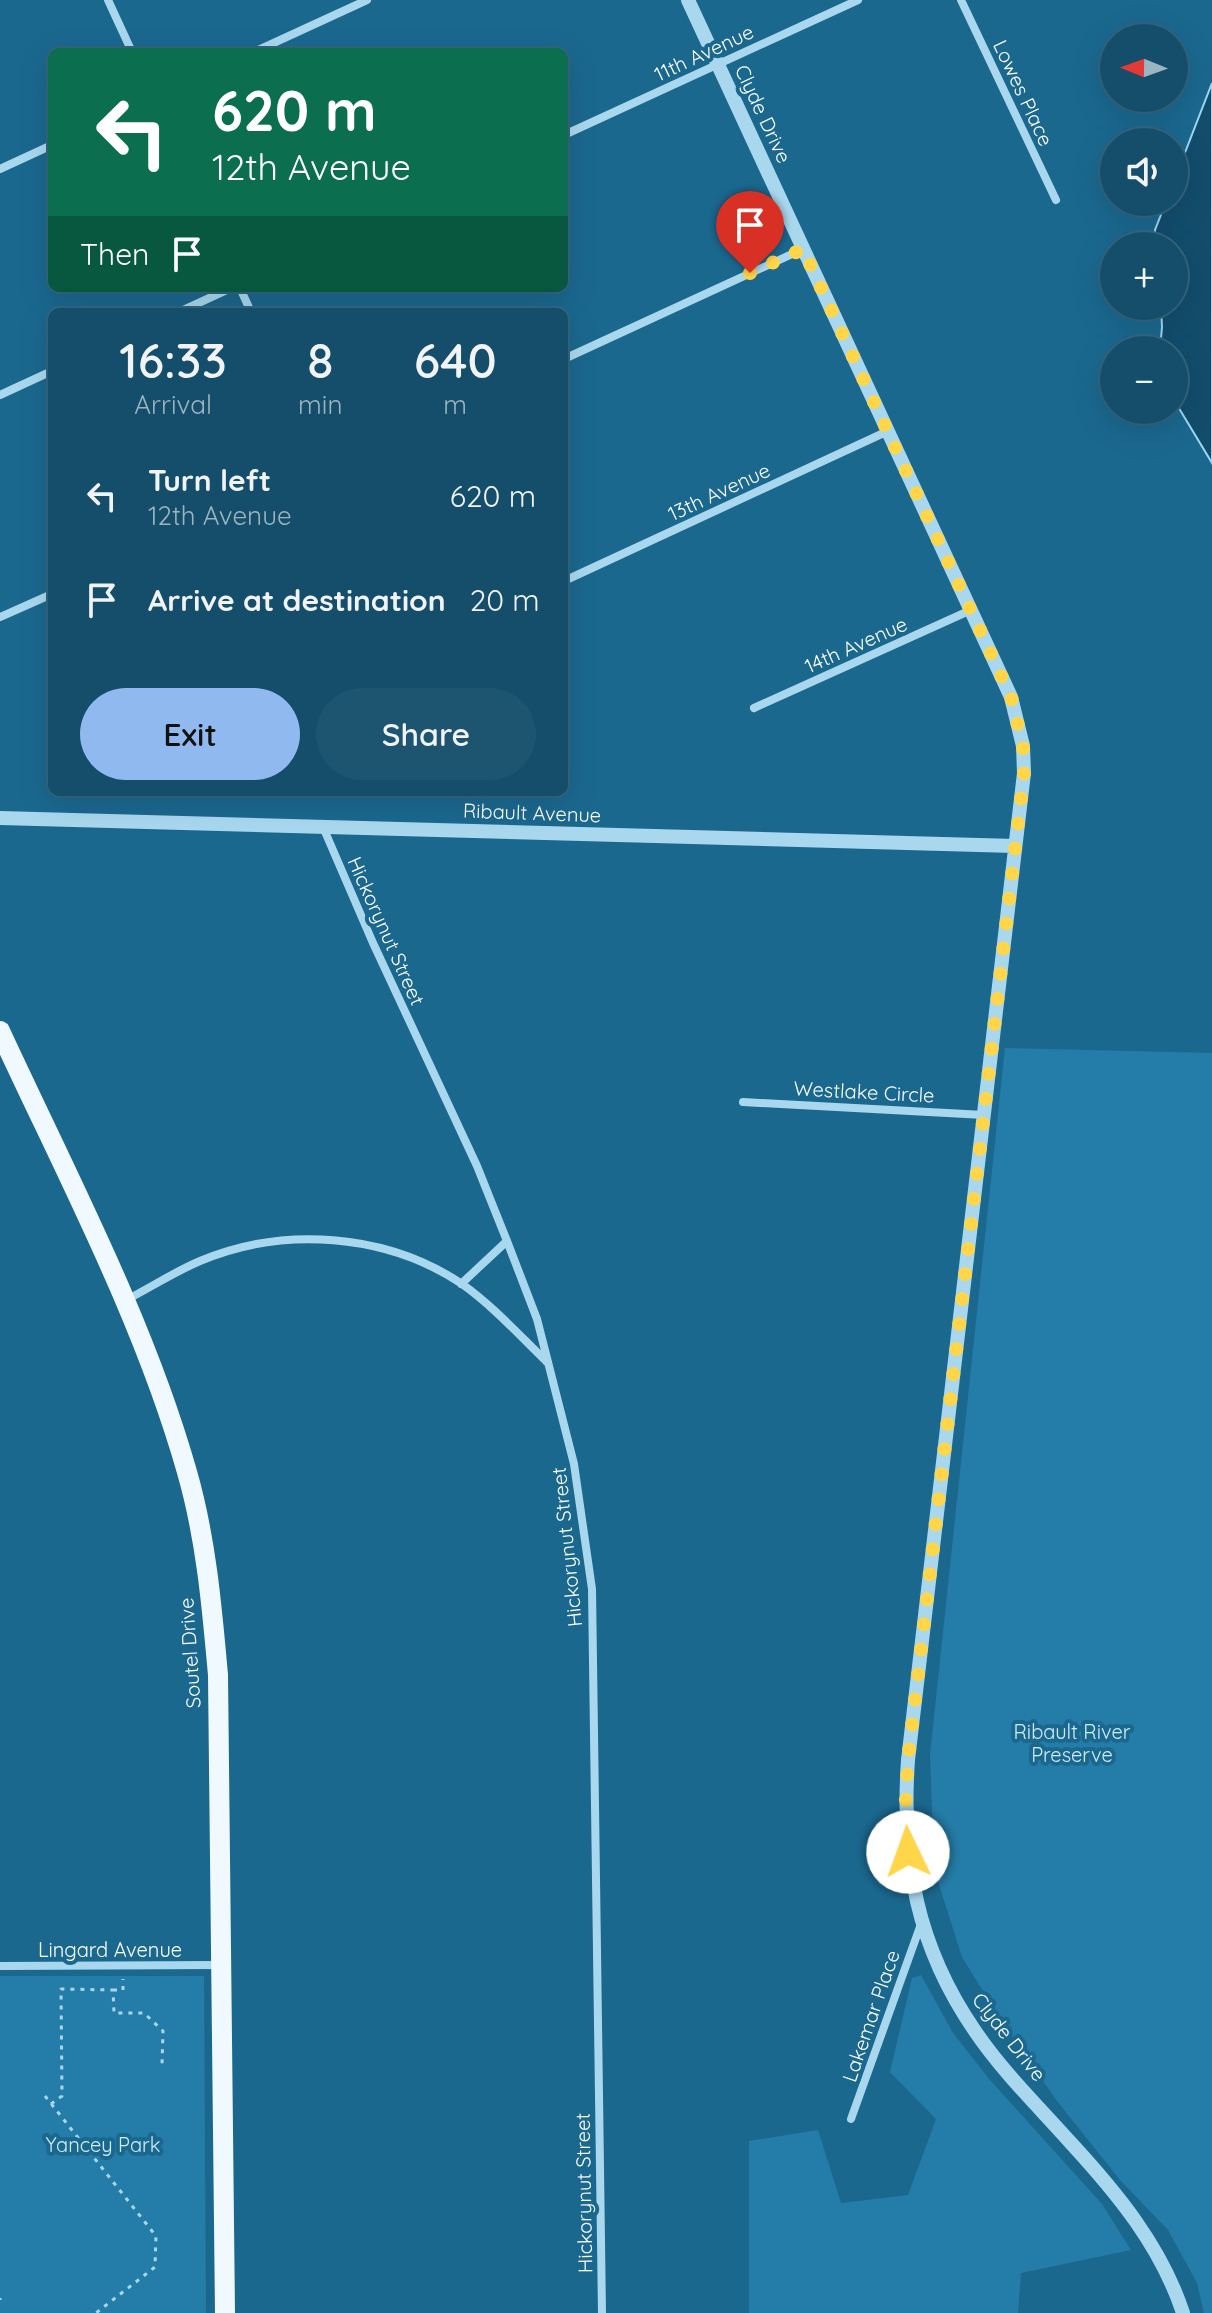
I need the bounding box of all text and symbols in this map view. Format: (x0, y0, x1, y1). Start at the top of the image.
street label: 11th Avenue (650, 19, 757, 86)
north arrow (1100, 24, 1188, 112)
map controls (1100, 24, 1188, 424)
street label: Lowes Place (988, 36, 1059, 150)
street label: Clyde Drive (730, 61, 797, 167)
text: 620 m (212, 75, 377, 145)
icon: left (80, 80, 184, 184)
button: sound (1100, 128, 1188, 216)
text: 12th Avenue (212, 144, 411, 189)
pin (716, 191, 784, 273)
icon: arrive (728, 203, 772, 247)
icon: arrive (165, 232, 209, 276)
button: + (1100, 232, 1188, 320)
text: Then (80, 235, 149, 273)
text: 16:33 (119, 330, 227, 390)
text: 8 (307, 330, 333, 390)
text: 640 (414, 330, 497, 390)
button: − (1100, 336, 1188, 424)
text: Arrival (134, 388, 212, 421)
text: min (298, 388, 342, 421)
text: m (443, 388, 467, 421)
street label: 13th Avenue (664, 457, 774, 526)
text: Turn left (148, 461, 271, 499)
icon: left (80, 474, 124, 518)
text: 620 m (450, 477, 536, 515)
text: 12th Avenue (148, 499, 292, 532)
icon: arrive (80, 578, 124, 622)
text: Arrive at destination (148, 581, 446, 619)
text: 20 m (470, 581, 540, 619)
street label: 14th Avenue (801, 611, 911, 678)
button: Exit (80, 688, 300, 780)
button: Share (316, 688, 536, 780)
street label: Ribault Avenue (462, 798, 602, 827)
street label: Hickorynut Street (342, 853, 431, 1009)
street label: Westlake Circle (793, 1075, 935, 1108)
street label: Hickorynut Street (546, 1466, 587, 1628)
street label: Soutel Drive (173, 1597, 206, 1709)
park label: Ribault River Preserve (1013, 1719, 1131, 1767)
position arrow (866, 1810, 950, 1894)
street label: Lingard Avenue (38, 1937, 182, 1962)
street label: Lakemar Place (836, 1946, 905, 2085)
street label: Clyde Drive (967, 1987, 1052, 2086)
street label: Hickorynut Street (570, 2112, 597, 2273)
park label: Yancey Park (46, 2132, 160, 2157)

